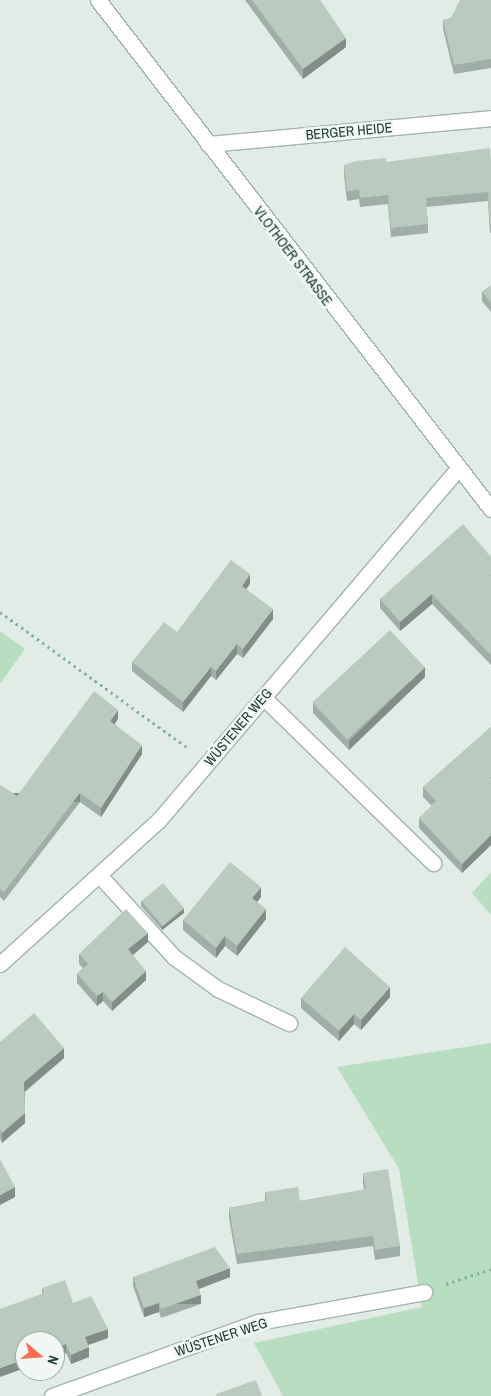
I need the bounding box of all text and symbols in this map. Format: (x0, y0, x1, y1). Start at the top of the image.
street label: BERGER HEIDE (305, 119, 393, 143)
street label: VLOTHOER STRASSE (250, 203, 336, 309)
street label: WÜSTENER WEG (201, 685, 275, 769)
street label: WÜSTENER WEG (173, 1314, 269, 1360)
north arrow (15, 1331, 65, 1381)
text: N (43, 1354, 63, 1367)

